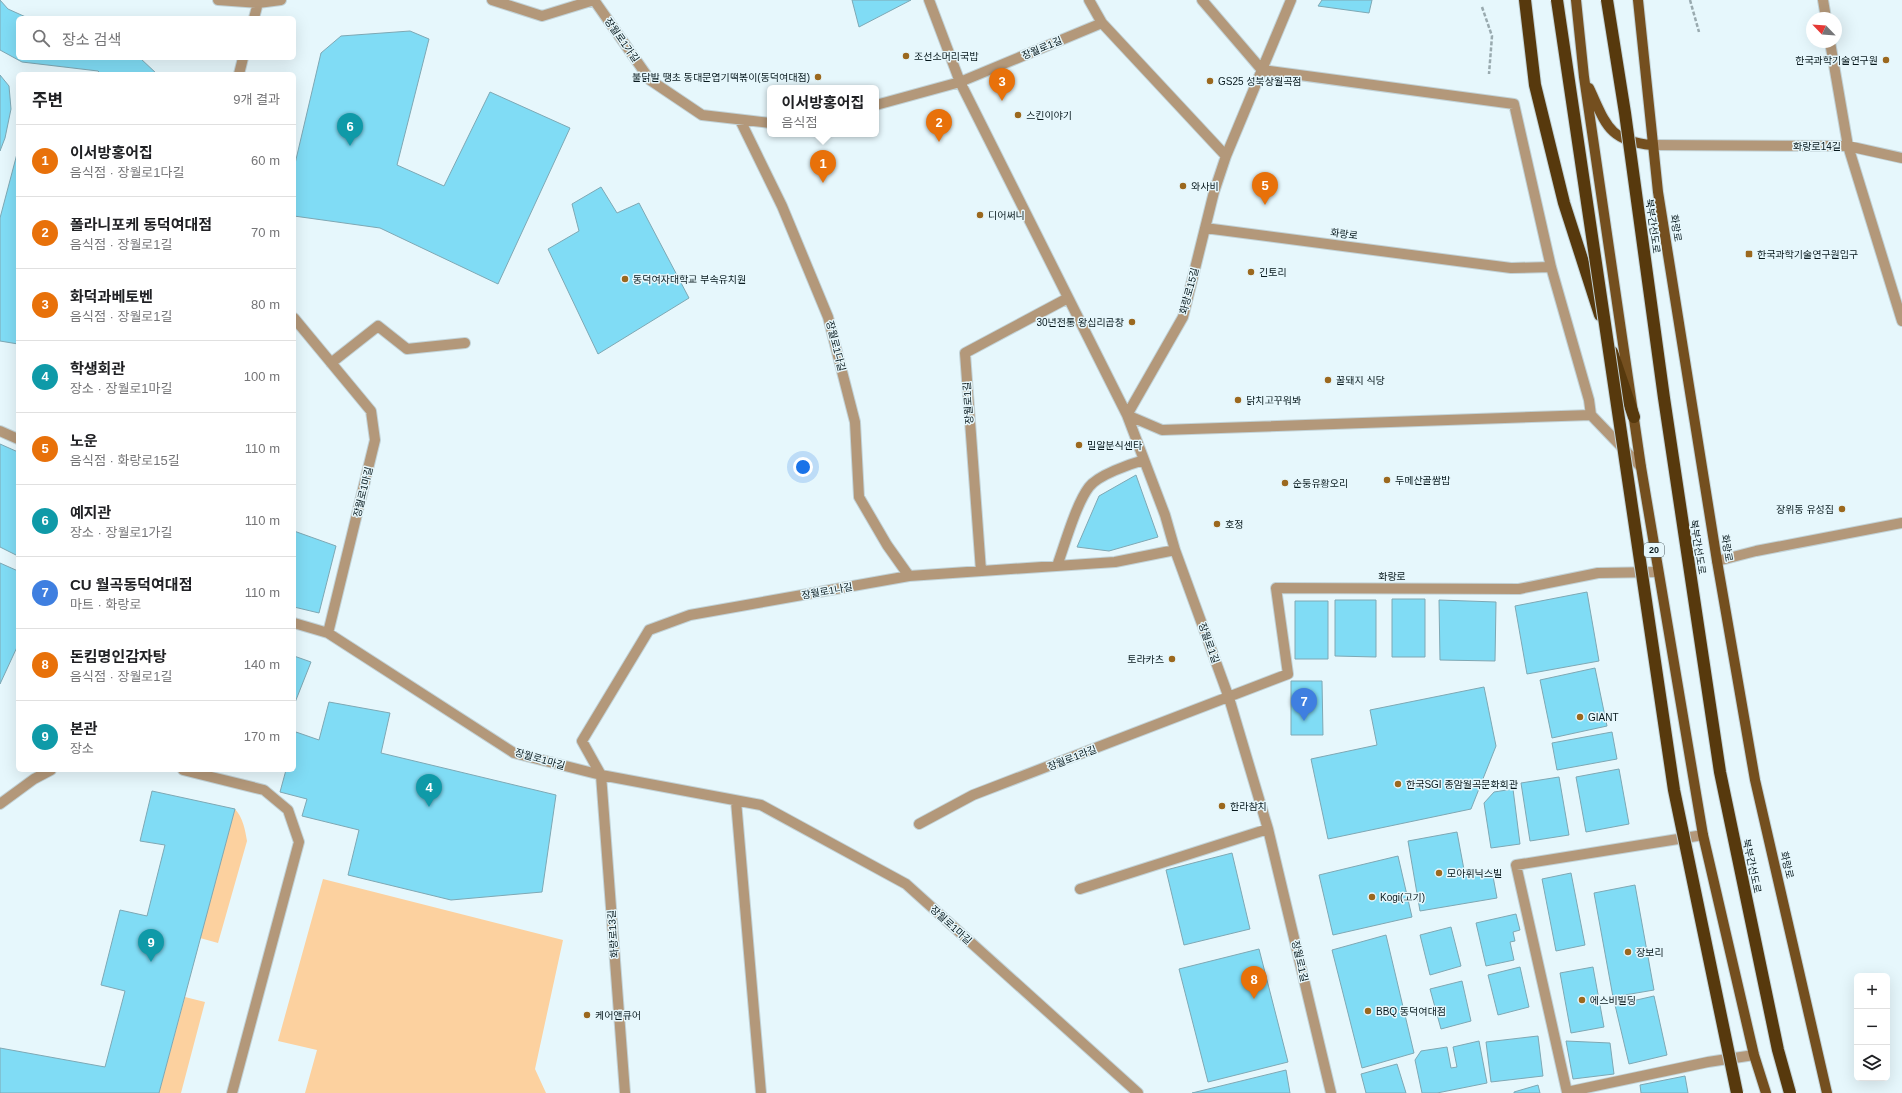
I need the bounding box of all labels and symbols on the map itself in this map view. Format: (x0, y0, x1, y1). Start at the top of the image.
north arrow (1806, 12, 1842, 48)
street label: 장월로1가길 (603, 16, 641, 64)
street label: 장월로1길 (1020, 35, 1064, 61)
marker: 조선소머리국밥 (901, 51, 911, 61)
place label: 조선소머리국밥 (914, 51, 979, 62)
place label: 한국과학기술연구원 (1795, 55, 1878, 66)
marker: 한국과학기술연구원 (1881, 55, 1891, 65)
pin: 3 (989, 68, 1015, 101)
place label: 불닭발 땡초 동대문엽기떡볶이(동덕여대점) (632, 72, 810, 83)
marker: 불닭발 땡초 동대문엽기떡볶이(동덕여대점) (813, 72, 823, 82)
marker: GS25 성북상월곡점 (1205, 76, 1215, 86)
place label: GS25 성북상월곡점 (1218, 76, 1302, 87)
pin: 2 (926, 109, 952, 142)
marker: 스킨이야기 (1013, 110, 1023, 120)
place label: 스킨이야기 (1026, 110, 1072, 121)
pin: 6 (337, 113, 363, 146)
street label: 화랑로14길 (1793, 141, 1841, 152)
pin: 1 (810, 150, 836, 183)
pin: 5 (1252, 172, 1278, 205)
marker: 와사비 (1178, 181, 1188, 191)
place label: 와사비 (1191, 181, 1219, 192)
street label: 북부간선도로 (1644, 198, 1662, 254)
marker: 디어써니 (975, 210, 985, 220)
place label: 디어써니 (988, 210, 1025, 221)
street label: 화랑로 (1668, 214, 1684, 242)
street label: 화랑로 (1330, 227, 1358, 241)
marker: 한국과학기술연구원입구 (1744, 249, 1754, 259)
place label: 한국과학기술연구원입구 (1757, 249, 1858, 260)
street label: 화랑로15길 (1177, 266, 1201, 316)
marker: 긴토리 (1246, 267, 1256, 277)
place label: 긴토리 (1259, 267, 1287, 278)
marker: 동덕여자대학교 부속유치원 (620, 274, 630, 284)
place label: 동덕여자대학교 부속유치원 (633, 274, 746, 285)
place label: 30년전통 왕십리곱창 (1036, 317, 1124, 328)
marker: 30년전통 왕십리곱창 (1127, 317, 1137, 327)
street label: 장월로1다길 (824, 320, 848, 372)
marker: 꿀돼지 식당 (1323, 375, 1333, 385)
place label: 꿀돼지 식당 (1336, 375, 1385, 386)
street label: 장월로1길 (961, 381, 975, 425)
marker: 닭치고꾸워봐 (1233, 395, 1243, 405)
place label: 닭치고꾸워봐 (1246, 395, 1301, 406)
marker: 밀알분식센타 (1074, 440, 1084, 450)
place label: 밀알분식센타 (1087, 440, 1142, 451)
your location (793, 457, 813, 477)
street label: 장월로1마길 (351, 466, 375, 518)
marker: 두메산골쌈밥 (1382, 475, 1392, 485)
place label: 두메산골쌈밥 (1395, 475, 1451, 486)
marker: 순둥유황오리 (1280, 478, 1290, 488)
place label: 순둥유황오리 (1293, 478, 1348, 489)
place label: 장위동 유성집 (1776, 504, 1834, 515)
marker: 장위동 유성집 (1837, 504, 1847, 514)
marker: 호정 (1212, 519, 1222, 529)
place label: 호정 (1225, 519, 1243, 530)
street label: 북부간선도로 (1688, 519, 1708, 575)
street label: 화랑로 (1719, 534, 1735, 562)
road number: 20 (1644, 543, 1664, 557)
street label: 화랑로 (1378, 571, 1406, 582)
street label: 장월로1나길 (801, 581, 853, 601)
street label: 장월로1길 (1197, 621, 1221, 665)
place label: 토라카츠 (1127, 654, 1164, 665)
marker: 토라카츠 (1167, 654, 1177, 664)
pin: 7 (1291, 688, 1317, 721)
marker: GIANT (1575, 712, 1585, 722)
place label: GIANT (1588, 712, 1619, 723)
street label: 장월로1라길 (1046, 744, 1098, 772)
street label: 장월로1마길 (514, 747, 566, 771)
pin: 4 (416, 774, 442, 807)
marker: 한국SGI 종암월곡문화회관 (1393, 779, 1403, 789)
place label: 한국SGI 종암월곡문화회관 (1406, 779, 1519, 790)
marker: 한라참치 (1217, 801, 1227, 811)
place label: 한라참치 (1230, 801, 1267, 812)
street label: 북부간선도로 (1741, 838, 1763, 894)
street label: 화랑로 (1779, 850, 1795, 880)
marker: 모아휘닉스빌 (1434, 868, 1444, 878)
place label: 모아휘닉스빌 (1447, 868, 1502, 879)
marker: Kogi(고기) (1367, 892, 1377, 902)
place label: Kogi(고기) (1380, 892, 1425, 903)
street label: 장월로1마길 (928, 904, 974, 946)
street label: 화랑로13길 (606, 910, 620, 958)
pin: 9 (138, 929, 164, 962)
street label: 장월로1길 (1290, 939, 1310, 983)
marker: 장보리 (1623, 947, 1633, 957)
place label: 장보리 (1636, 947, 1664, 958)
pin: 8 (1241, 966, 1267, 999)
marker: 에스비빌딩 (1577, 995, 1587, 1005)
place label: 에스비빌딩 (1590, 995, 1636, 1006)
marker: BBQ 동덕여대점 (1363, 1006, 1373, 1016)
place label: BBQ 동덕여대점 (1376, 1006, 1446, 1017)
marker: 케어앤큐어 (582, 1010, 592, 1020)
place label: 케어앤큐어 (595, 1010, 641, 1021)

